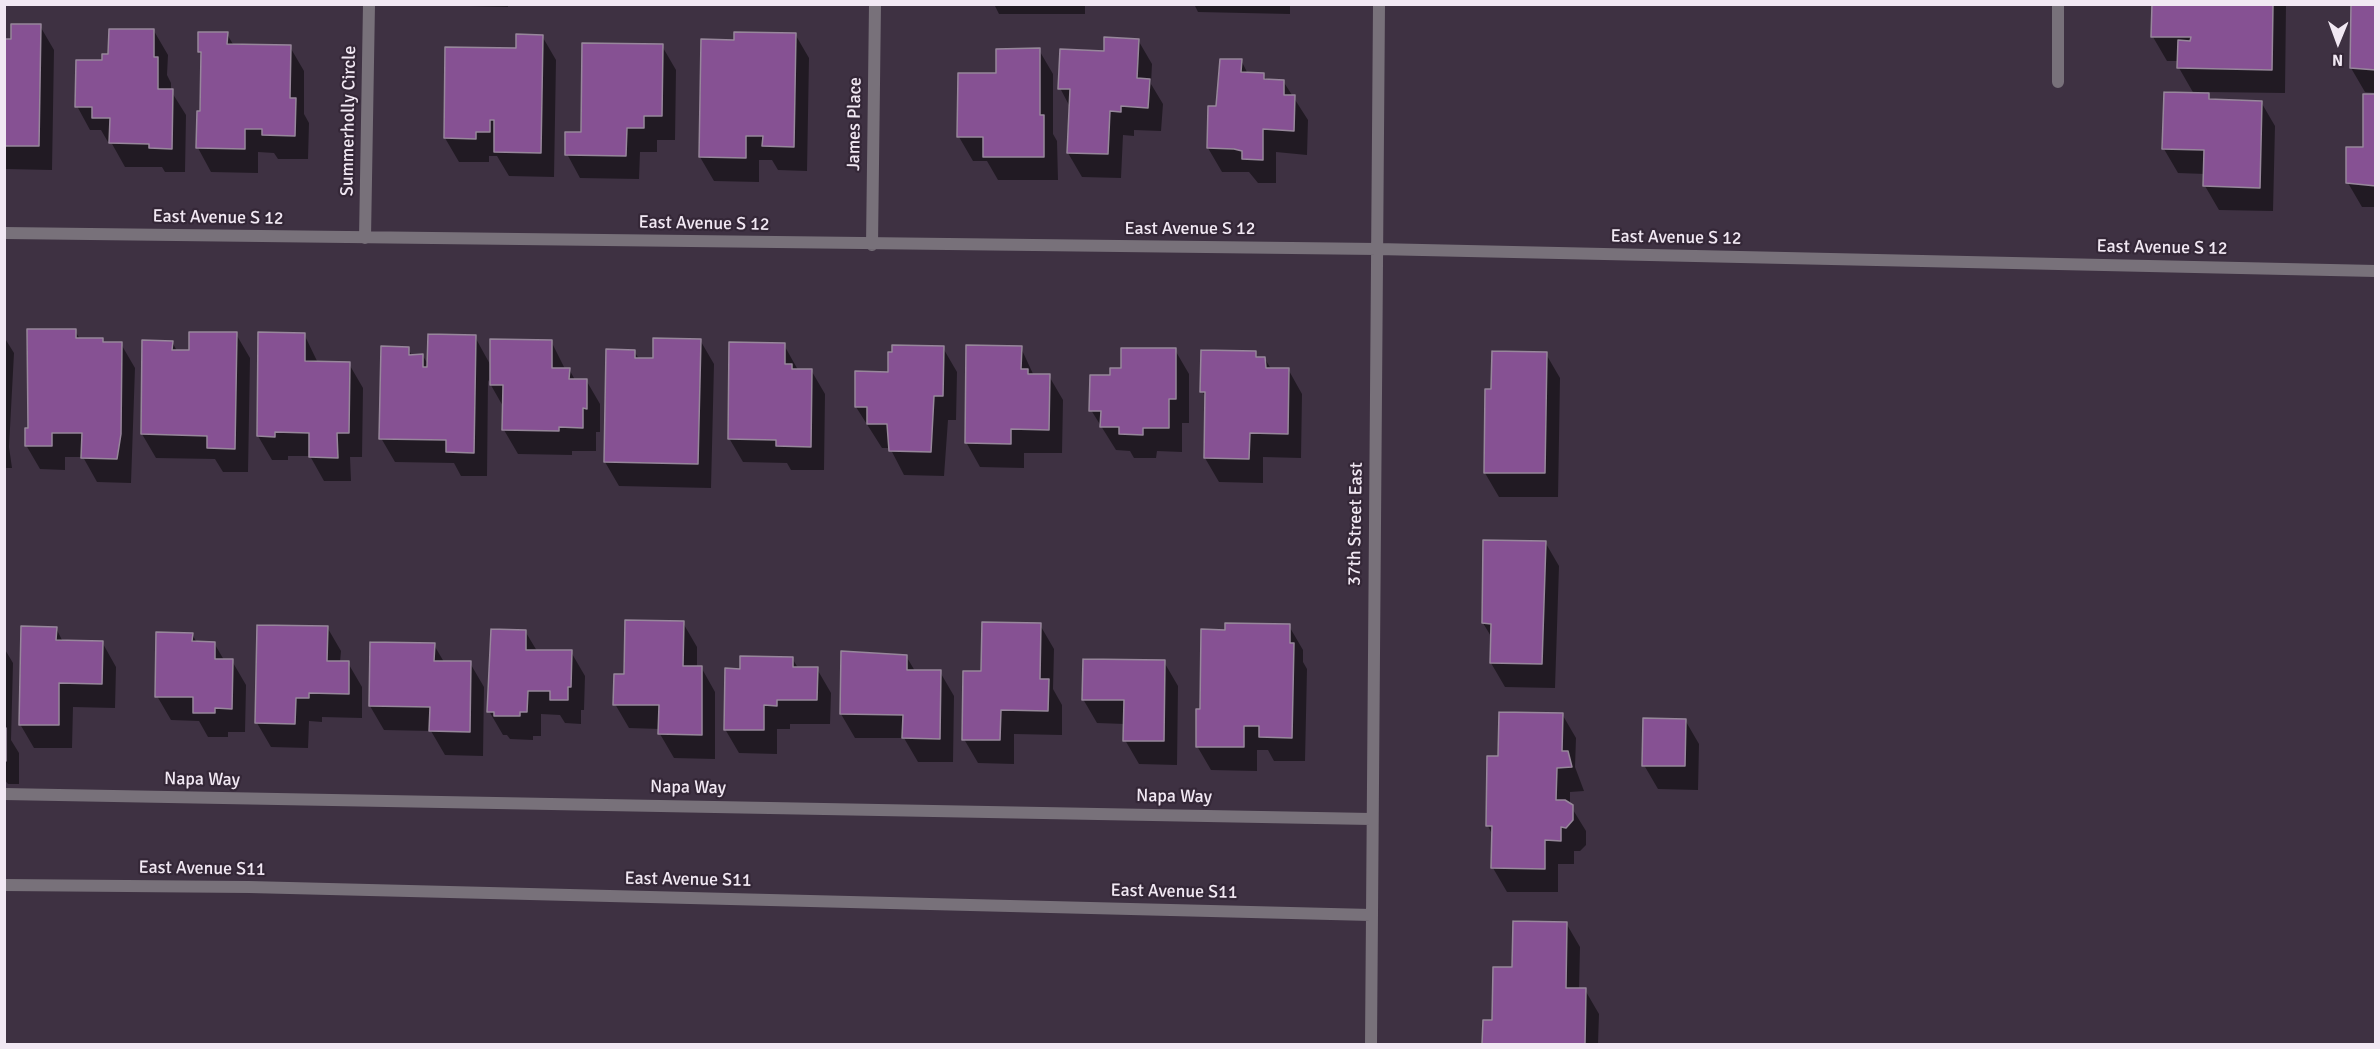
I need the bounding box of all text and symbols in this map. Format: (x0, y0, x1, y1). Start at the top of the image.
north arrow (2308, 12, 2368, 72)
street label: Summerholly Circle (337, 46, 361, 196)
text: N (2332, 50, 2343, 70)
street label: James Place (843, 77, 867, 171)
street label: East Avenue S 12 (152, 206, 284, 230)
street label: East Avenue S 12 (638, 212, 770, 236)
street label: East Avenue S 12 (1125, 218, 1255, 240)
street label: East Avenue S 12 (1610, 226, 1742, 250)
street label: East Avenue S 12 (2096, 236, 2228, 260)
street label: 37th Street East (1344, 462, 1368, 586)
street label: Napa Way (164, 769, 240, 791)
street label: Napa Way (650, 777, 726, 799)
street label: Napa Way (1136, 786, 1212, 808)
street label: East Avenue S11 (138, 857, 266, 881)
street label: East Avenue S11 (624, 868, 752, 892)
street label: East Avenue S11 (1110, 880, 1238, 904)

